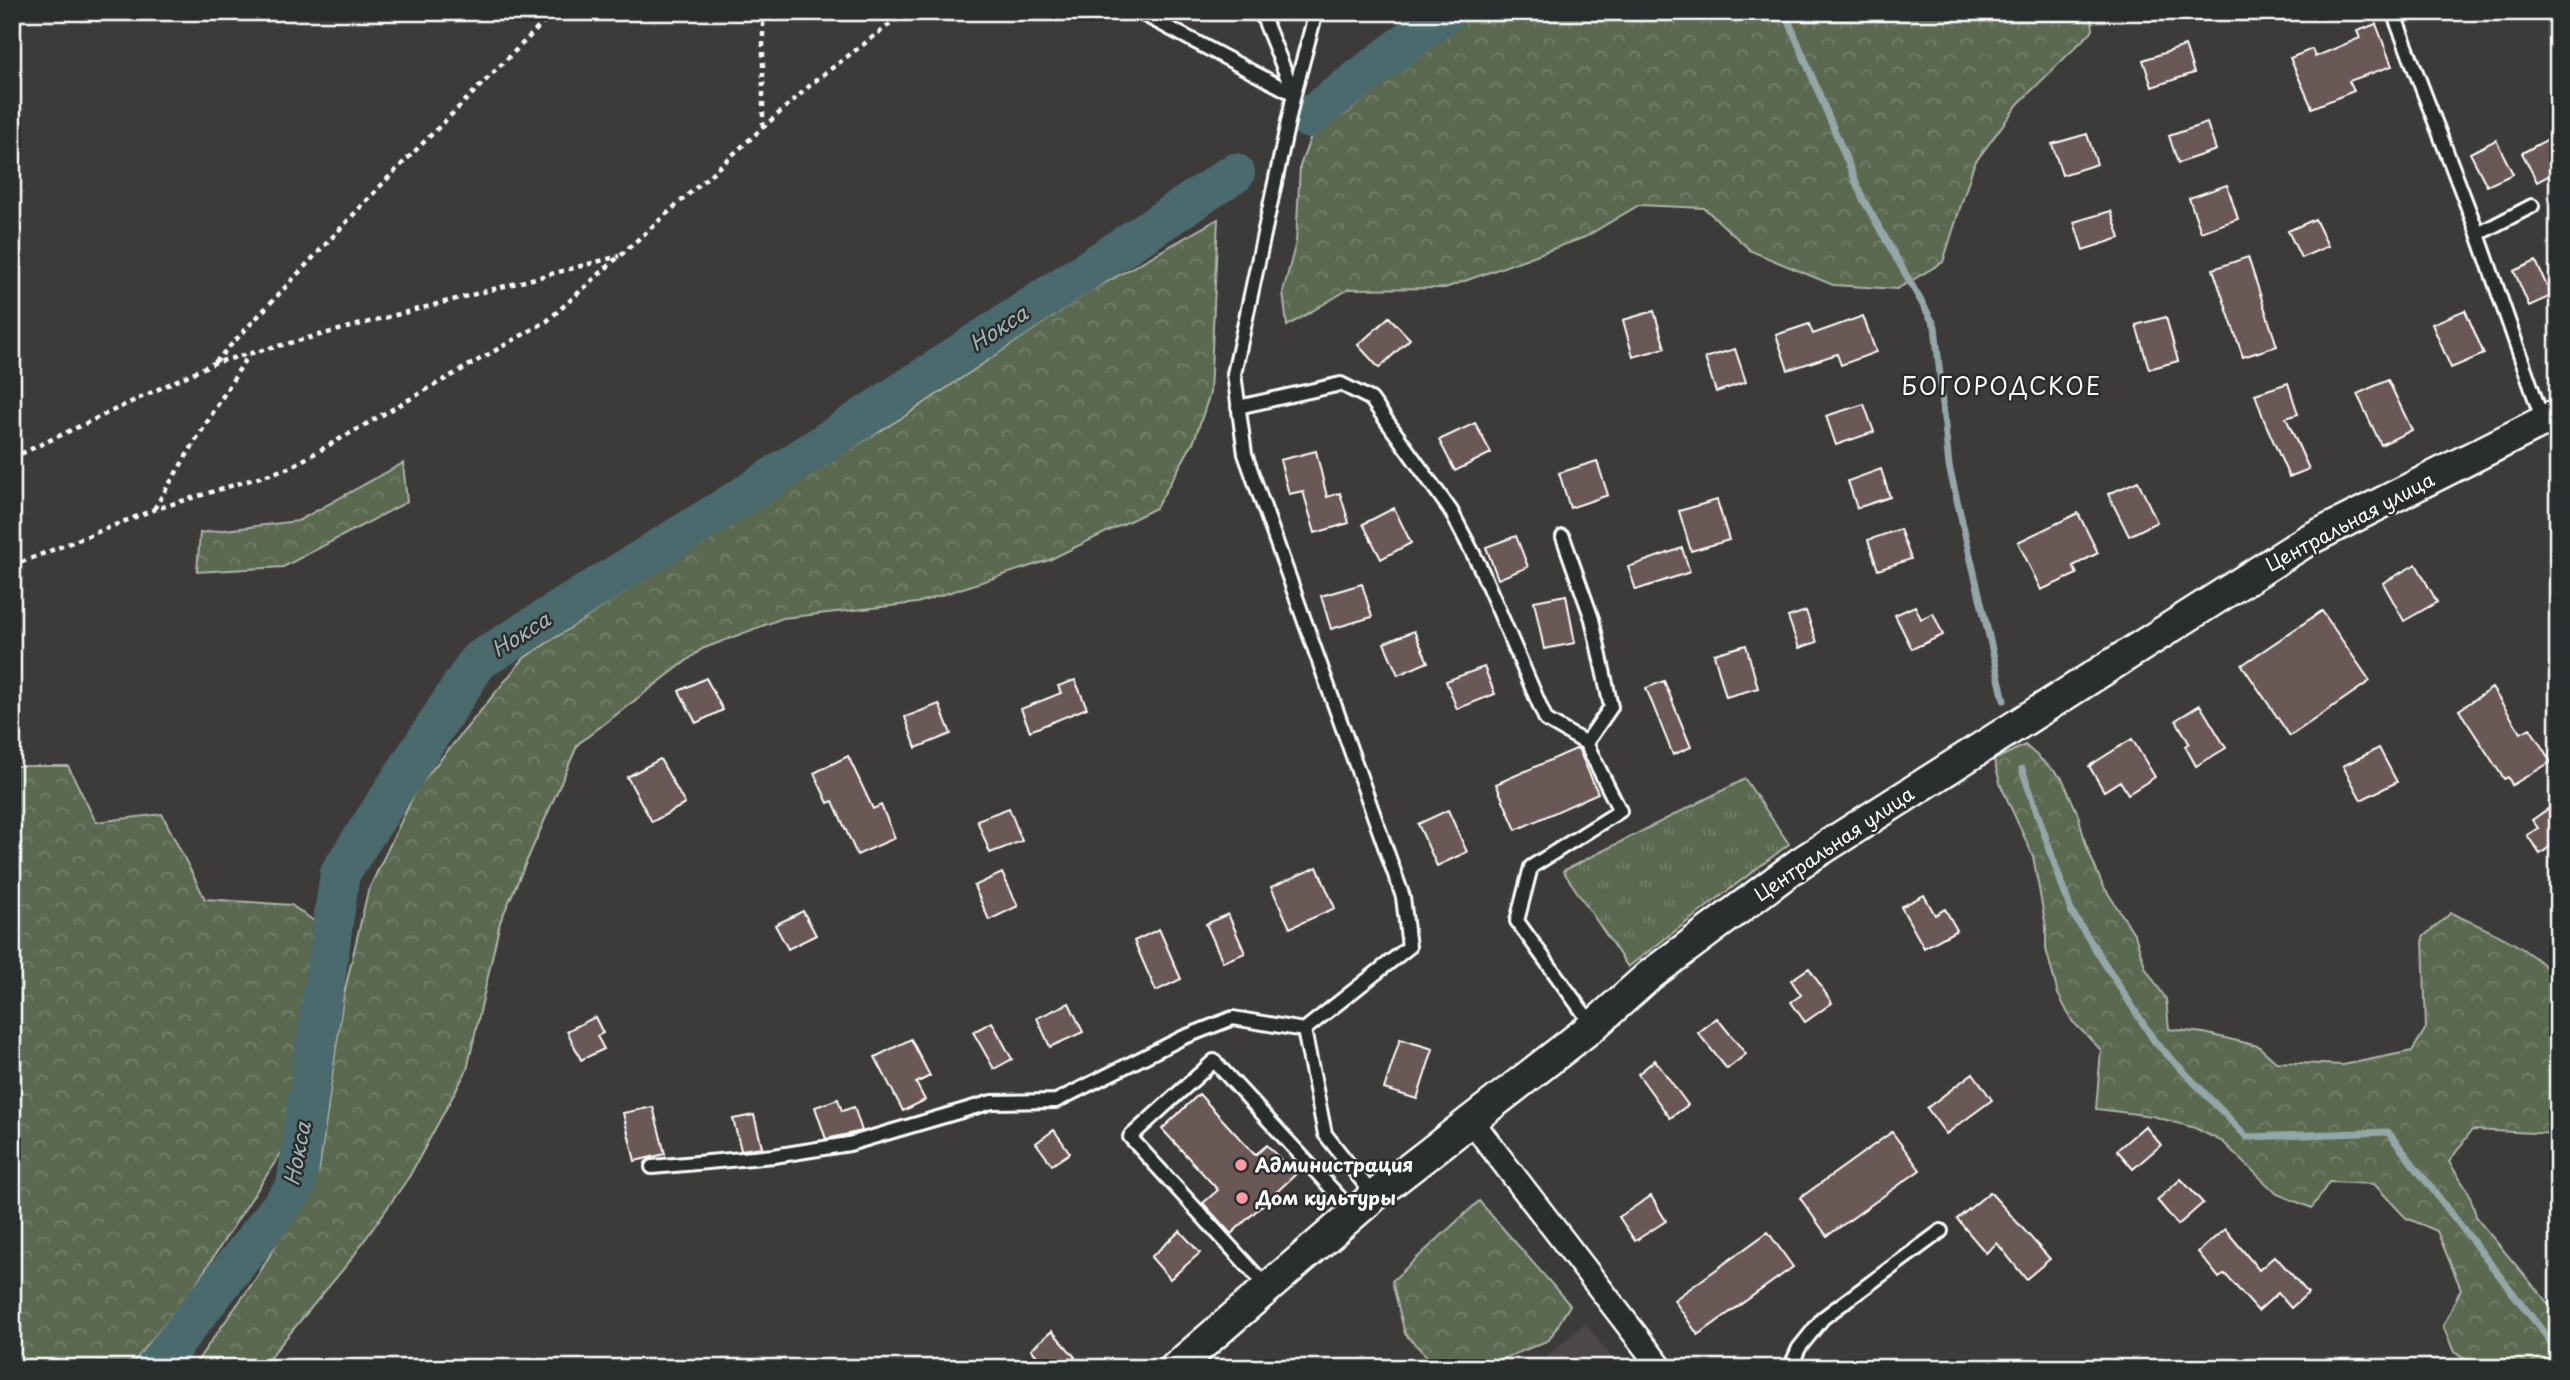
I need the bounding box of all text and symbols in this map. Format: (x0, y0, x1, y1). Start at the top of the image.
water label: Нокса (962, 296, 1034, 358)
district label: БОГОРОДСКОЕ (1902, 368, 2102, 403)
street label: Центральная улица (2260, 465, 2439, 577)
water label: Нокса (484, 602, 556, 664)
street label: Центральная улица (1748, 779, 1919, 907)
water label: Нокса (274, 1118, 318, 1188)
place label: Администрация (1255, 1150, 1413, 1178)
marker: Администрация (1233, 1157, 1249, 1173)
place label: Дом культуры (1255, 1183, 1396, 1211)
marker: Дом культуры (1234, 1190, 1250, 1206)

